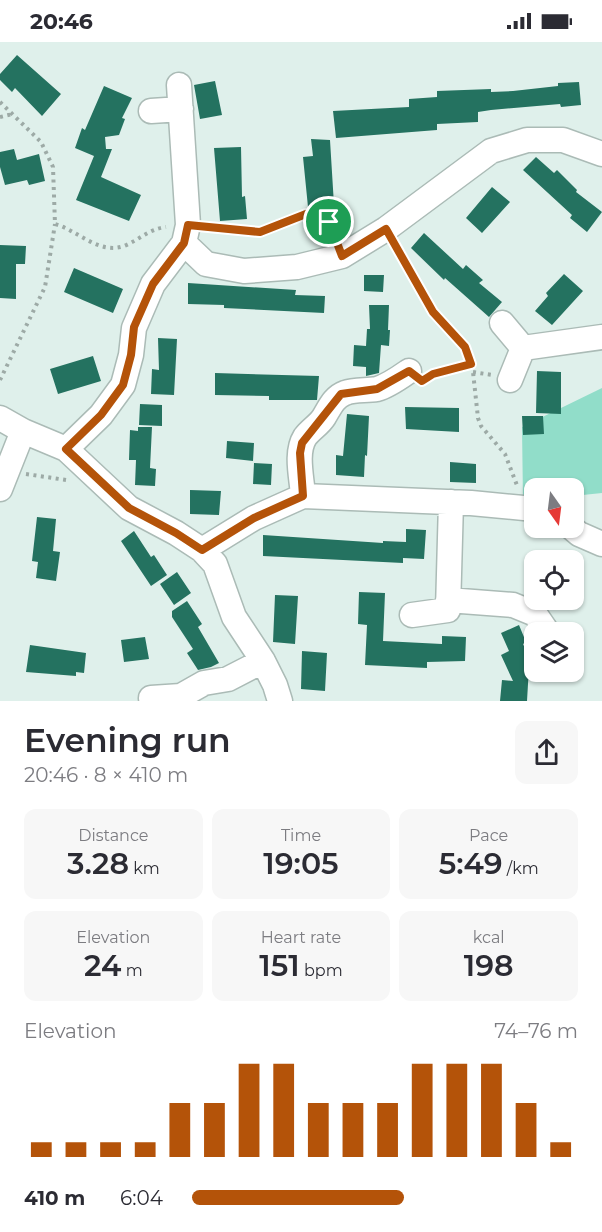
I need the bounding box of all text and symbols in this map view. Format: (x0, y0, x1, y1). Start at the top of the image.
text: 20:46 (30, 8, 93, 35)
pin (303, 196, 354, 247)
icon: arrive (312, 205, 345, 238)
north arrow (524, 478, 584, 538)
map controls (524, 478, 584, 682)
button: locate (524, 550, 584, 610)
button: layers (524, 622, 584, 682)
text: Evening run (24, 720, 231, 760)
button: share (515, 721, 578, 784)
text: 20:46 · 8 × 410 m (24, 763, 188, 787)
text: Distance (78, 826, 148, 845)
text: Time (281, 826, 321, 845)
text: Pace (469, 826, 508, 845)
text: 3.28 (67, 845, 129, 882)
text: 19:05 (263, 845, 339, 882)
text: 5:49 (439, 845, 503, 882)
text: km (129, 859, 160, 878)
text: /km (503, 859, 539, 878)
text: Elevation (76, 928, 150, 947)
text: Heart rate (261, 928, 341, 947)
text: kcal (473, 928, 505, 947)
text: 24 (84, 947, 121, 984)
text: 151 (259, 947, 300, 984)
text: 198 (464, 947, 514, 984)
text: m (121, 961, 143, 980)
text: bpm (300, 961, 343, 980)
text: Elevation (24, 1019, 116, 1043)
text: 74–76 m (494, 1019, 578, 1043)
text: 410 m (24, 1186, 85, 1210)
text: 6:04 (120, 1186, 163, 1210)

